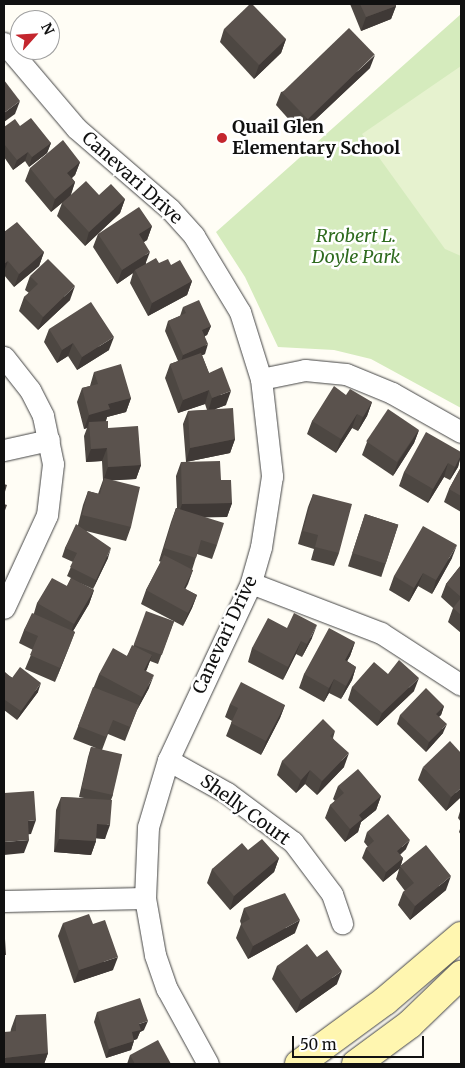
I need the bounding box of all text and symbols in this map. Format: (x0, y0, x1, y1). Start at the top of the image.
north arrow (10, 10, 60, 60)
text: N (37, 20, 58, 38)
place label: Quail Glen Elementary School (232, 117, 400, 160)
street label: Canevari Drive (77, 127, 187, 229)
marker: Quail Glen Elementary School (216, 132, 228, 144)
park label: Rrobert L. Doyle Park (312, 226, 400, 268)
street label: Canevari Drive (188, 573, 262, 697)
street label: Shelly Court (196, 770, 294, 850)
scale bar (295, 1026, 428, 1058)
text: 50 m (300, 1035, 337, 1054)

